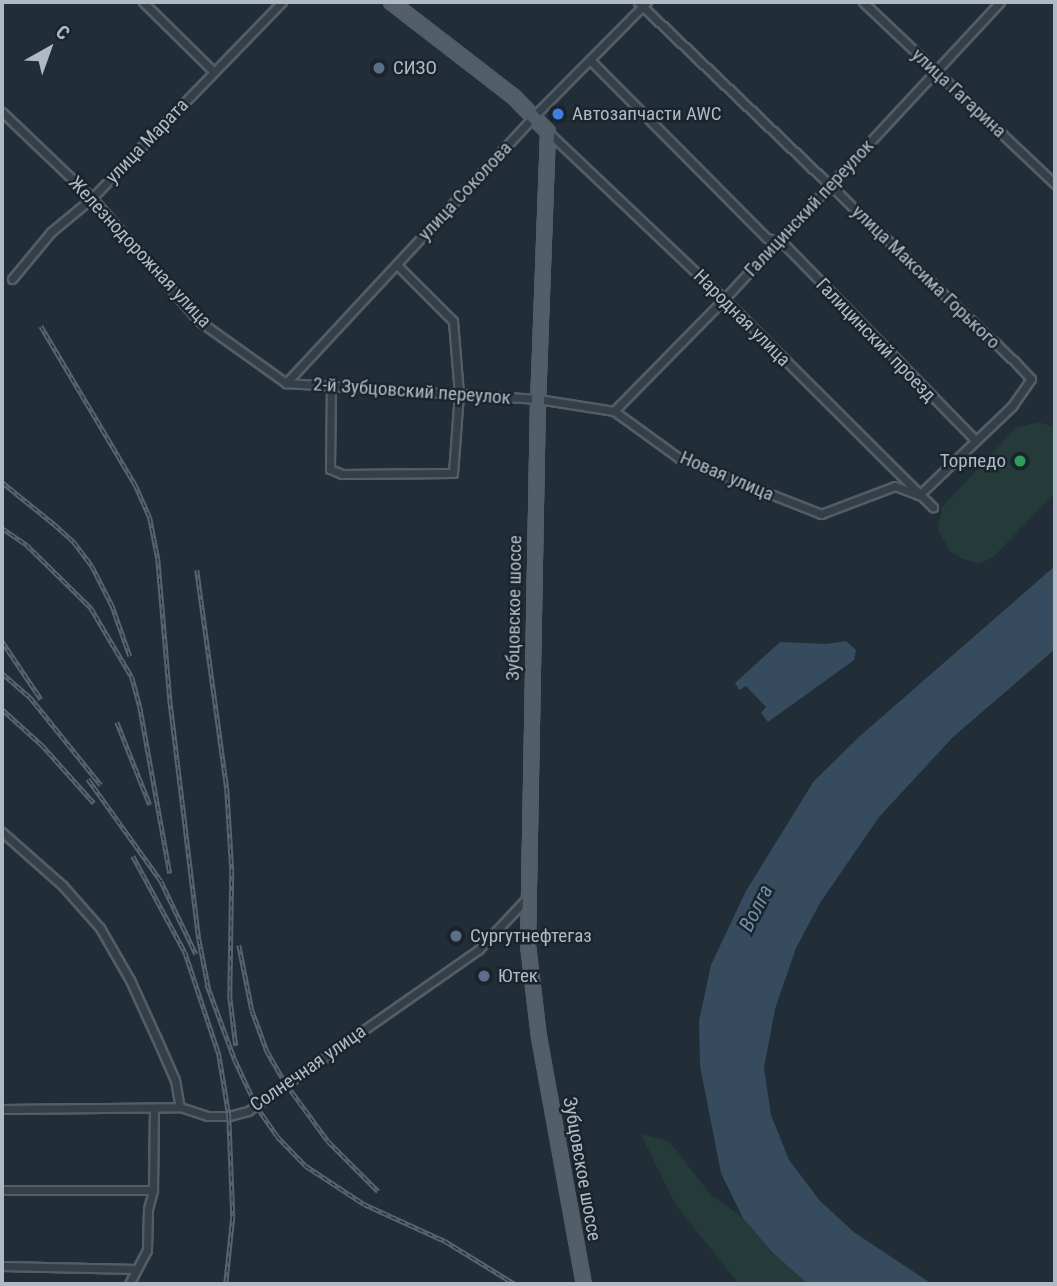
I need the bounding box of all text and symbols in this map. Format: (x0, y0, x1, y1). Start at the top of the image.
north arrow (14, 14, 84, 84)
text: С (51, 20, 74, 45)
street label: улица Гагарина (907, 43, 1011, 143)
place label: СИЗО (393, 57, 437, 79)
marker: СИЗО (371, 60, 387, 76)
street label: улица Марата (101, 94, 193, 188)
place label: Автозапчасти AWC (572, 103, 722, 125)
marker: Автозапчасти AWC (550, 106, 566, 122)
street label: Галицинский переулок (740, 135, 878, 281)
street label: улица Соколова (413, 137, 517, 245)
street label: Железнодорожная улица (64, 172, 216, 332)
street label: улица Максима Горького (847, 200, 1005, 354)
street label: Народная улица (689, 265, 795, 371)
street label: Галицинский проезд (811, 274, 941, 406)
street label: 2-й Зубцовский переулок (312, 373, 512, 409)
street label: Новая улица (677, 446, 777, 506)
place label: Торпедо (940, 450, 1006, 472)
marker: Торпедо (1012, 453, 1028, 469)
street label: Зубцовское шоссе (501, 535, 527, 681)
water label: Волга (734, 880, 778, 936)
place label: Сургутнефтегаз (470, 925, 592, 947)
marker: Сургутнефтегаз (448, 928, 464, 944)
place label: Ютек (498, 965, 538, 987)
marker: Ютек (476, 968, 492, 984)
street label: Солнечная улица (246, 1020, 370, 1116)
street label: Зубцовское шоссе (558, 1095, 606, 1243)

